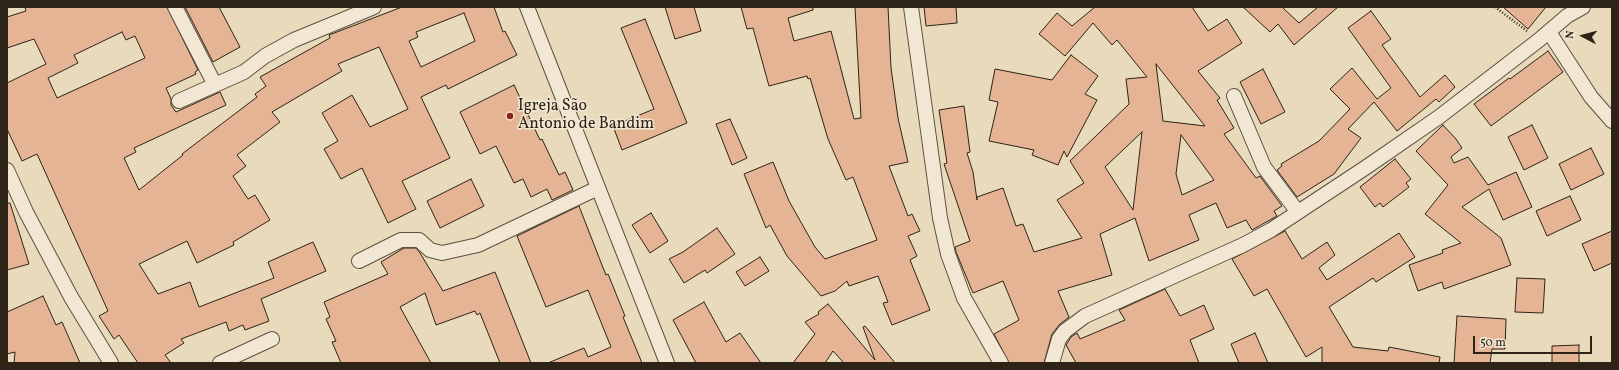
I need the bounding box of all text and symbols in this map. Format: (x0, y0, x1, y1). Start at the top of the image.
north arrow (1563, 16, 1603, 56)
text: N (1563, 30, 1578, 39)
place label: Igreja São Antonio de Bandim (518, 97, 654, 135)
marker: Igreja São Antonio de Bandim (505, 111, 515, 121)
scale bar (1475, 328, 1594, 354)
text: 50 m (1480, 335, 1506, 351)

